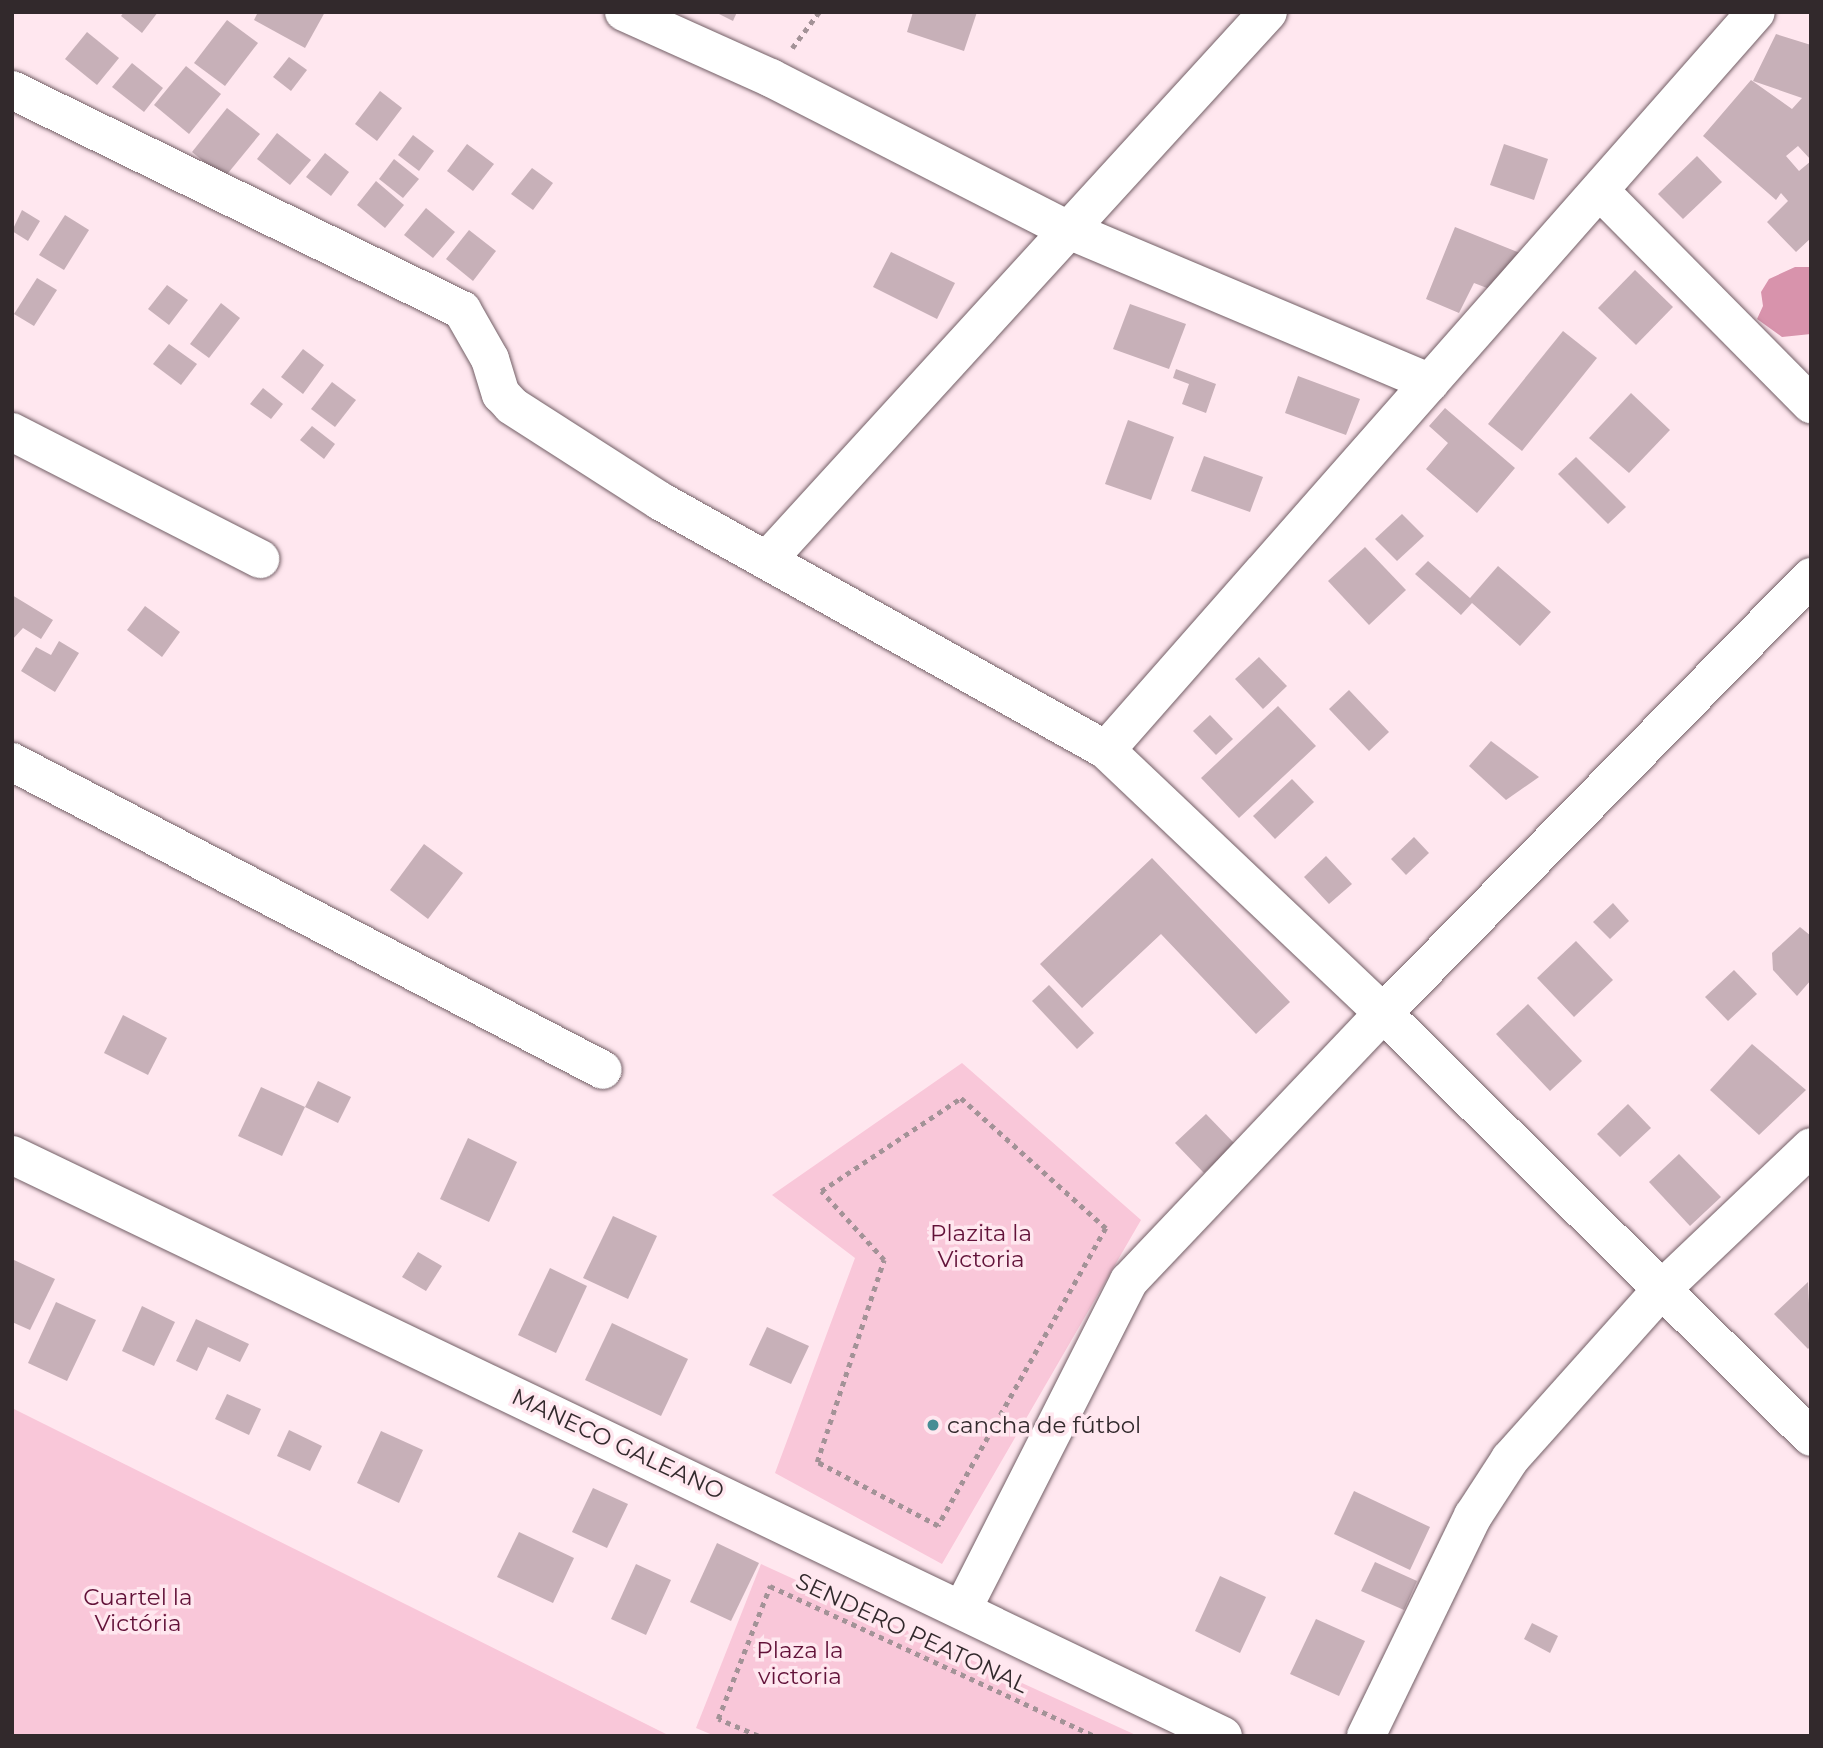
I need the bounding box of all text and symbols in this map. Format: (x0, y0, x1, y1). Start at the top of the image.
park label: Plazita la Victoria (930, 1219, 1032, 1273)
street label: MANECO GALEANO (507, 1383, 729, 1505)
place label: cancha de fútbol (947, 1411, 1141, 1439)
marker: cancha de fútbol (925, 1417, 941, 1433)
street label: SENDERO PEATONAL (792, 1567, 1032, 1699)
park label: Cuartel la Victória (83, 1583, 193, 1637)
park label: Plaza la victoria (756, 1636, 844, 1690)

